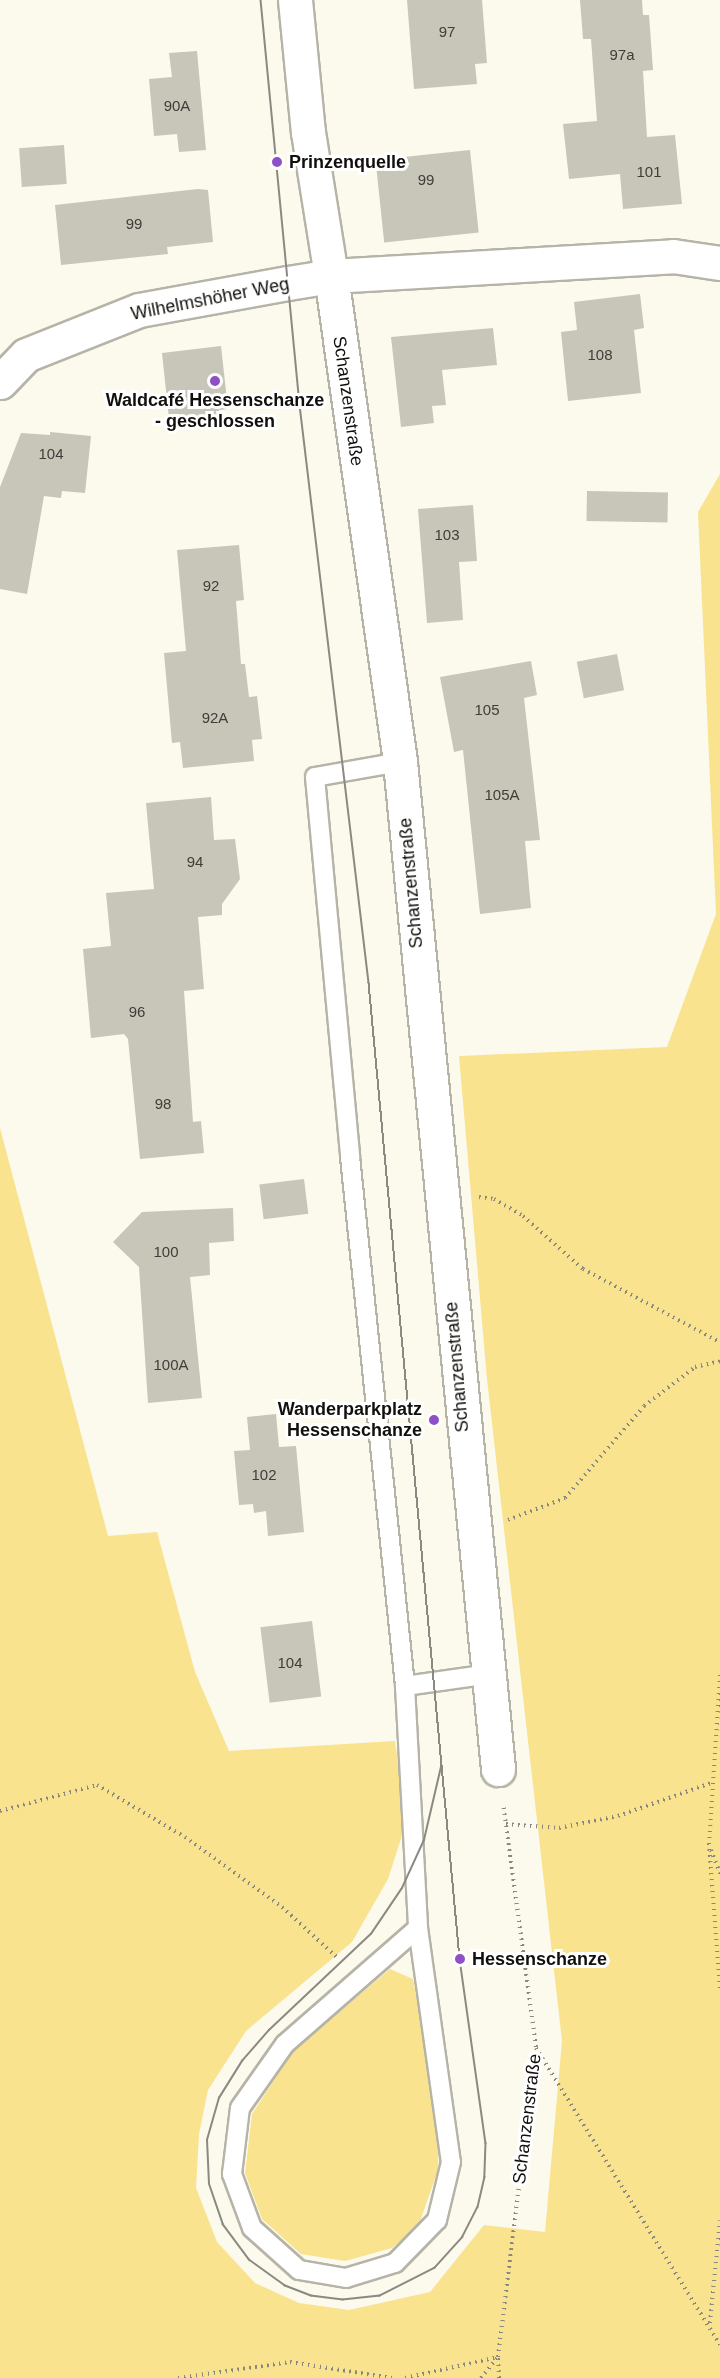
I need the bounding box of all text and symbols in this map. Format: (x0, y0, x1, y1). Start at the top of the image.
house number: 97 (439, 23, 455, 41)
house number: 97a (609, 46, 635, 64)
house number: 90A (164, 97, 190, 115)
place label: Prinzenquelle (289, 151, 406, 173)
marker: Prinzenquelle (270, 155, 284, 169)
house number: 101 (636, 163, 662, 181)
house number: 99 (418, 171, 434, 189)
house number: 99 (126, 215, 142, 233)
street label: Wilhelmshöher Weg (129, 273, 291, 325)
street label: Schanzenstraße (328, 335, 368, 467)
house number: 108 (587, 346, 613, 364)
marker: Waldcafé Hessenschanze - geschlossen (208, 374, 222, 388)
place label: Waldcafé Hessenschanze - geschlossen (106, 390, 324, 432)
house number: 104 (38, 445, 64, 463)
house number: 103 (434, 526, 460, 544)
house number: 92 (203, 577, 219, 595)
house number: 105 (474, 701, 500, 719)
house number: 92A (202, 709, 228, 727)
house number: 105A (484, 786, 520, 804)
street label: Schanzenstraße (395, 817, 427, 949)
house number: 94 (187, 853, 203, 871)
house number: 96 (129, 1003, 145, 1021)
house number: 98 (155, 1095, 171, 1113)
house number: 100 (153, 1243, 179, 1261)
street label: Schanzenstraße (441, 1301, 473, 1433)
house number: 100A (153, 1356, 189, 1374)
place label: Wanderparkplatz Hessenschanze (278, 1399, 422, 1442)
marker: Wanderparkplatz Hessenschanze (427, 1413, 441, 1427)
house number: 102 (251, 1466, 277, 1484)
house number: 104 (277, 1654, 303, 1672)
place label: Hessenschanze (472, 1948, 607, 1970)
marker: Hessenschanze (453, 1952, 467, 1966)
street label: Schanzenstraße (508, 2053, 546, 2185)

